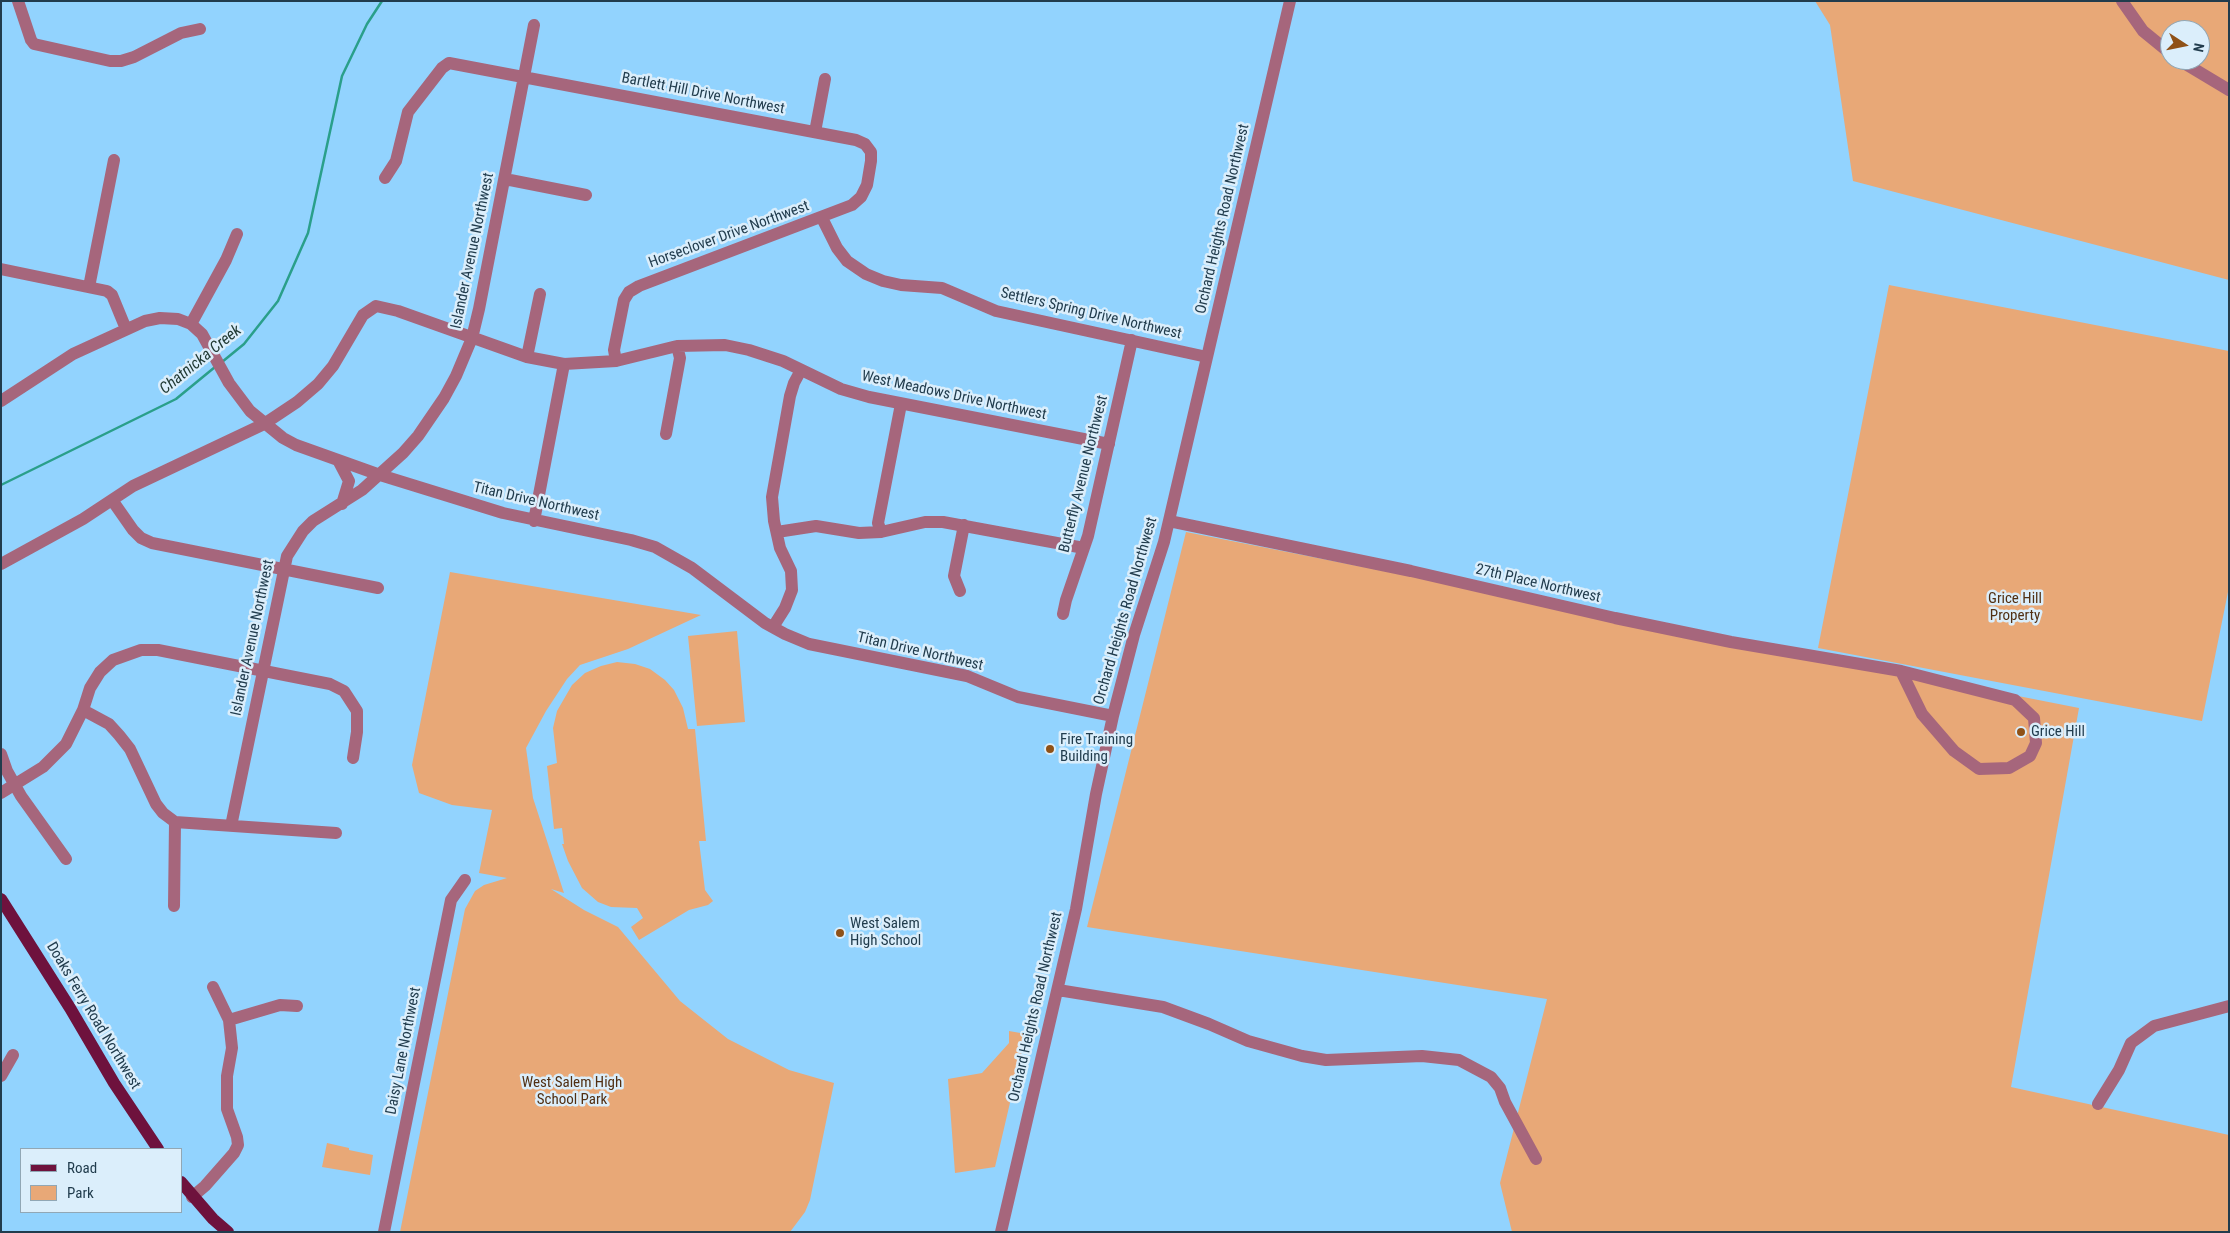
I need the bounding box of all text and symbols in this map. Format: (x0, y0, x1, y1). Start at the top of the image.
north arrow (2160, 20, 2210, 70)
text: N (2190, 42, 2207, 53)
street label: Bartlett Hill Drive Northwest (620, 69, 786, 119)
street label: Orchard Heights Road Northwest (1192, 122, 1254, 316)
street label: Islander Avenue Northwest (448, 171, 498, 331)
street label: Horseclover Drive Northwest (646, 198, 812, 272)
street label: Settlers Spring Drive Northwest (999, 284, 1183, 344)
water label: Chatnicka Creek (156, 321, 246, 399)
street label: West Meadows Drive Northwest (860, 368, 1048, 424)
street label: Butterfly Avenue Northwest (1056, 394, 1112, 554)
street label: Titan Drive Northwest (471, 479, 601, 525)
street label: Orchard Heights Road Northwest (1091, 515, 1161, 707)
street label: Islander Avenue Northwest (228, 558, 278, 718)
street label: 27th Place Northwest (1474, 561, 1602, 607)
park label: Grice Hill Property (1988, 590, 2042, 625)
street label: Titan Drive Northwest (855, 629, 985, 675)
place label: Grice Hill (2031, 723, 2085, 741)
marker: Grice Hill (2015, 726, 2027, 738)
place label: Fire Training Building (1060, 731, 1133, 766)
marker: Fire Training Building (1044, 743, 1056, 755)
street label: Orchard Heights Road Northwest (1005, 910, 1067, 1104)
place label: West Salem High School (850, 915, 921, 950)
marker: West Salem High School (834, 927, 846, 939)
street label: Doaks Ferry Road Northwest (42, 939, 144, 1093)
street label: Daisy Lane Northwest (383, 986, 425, 1116)
park label: West Salem High School Park (522, 1074, 622, 1109)
legend (20, 1148, 182, 1213)
text: Road (67, 1159, 97, 1177)
text: Park (67, 1184, 94, 1202)

